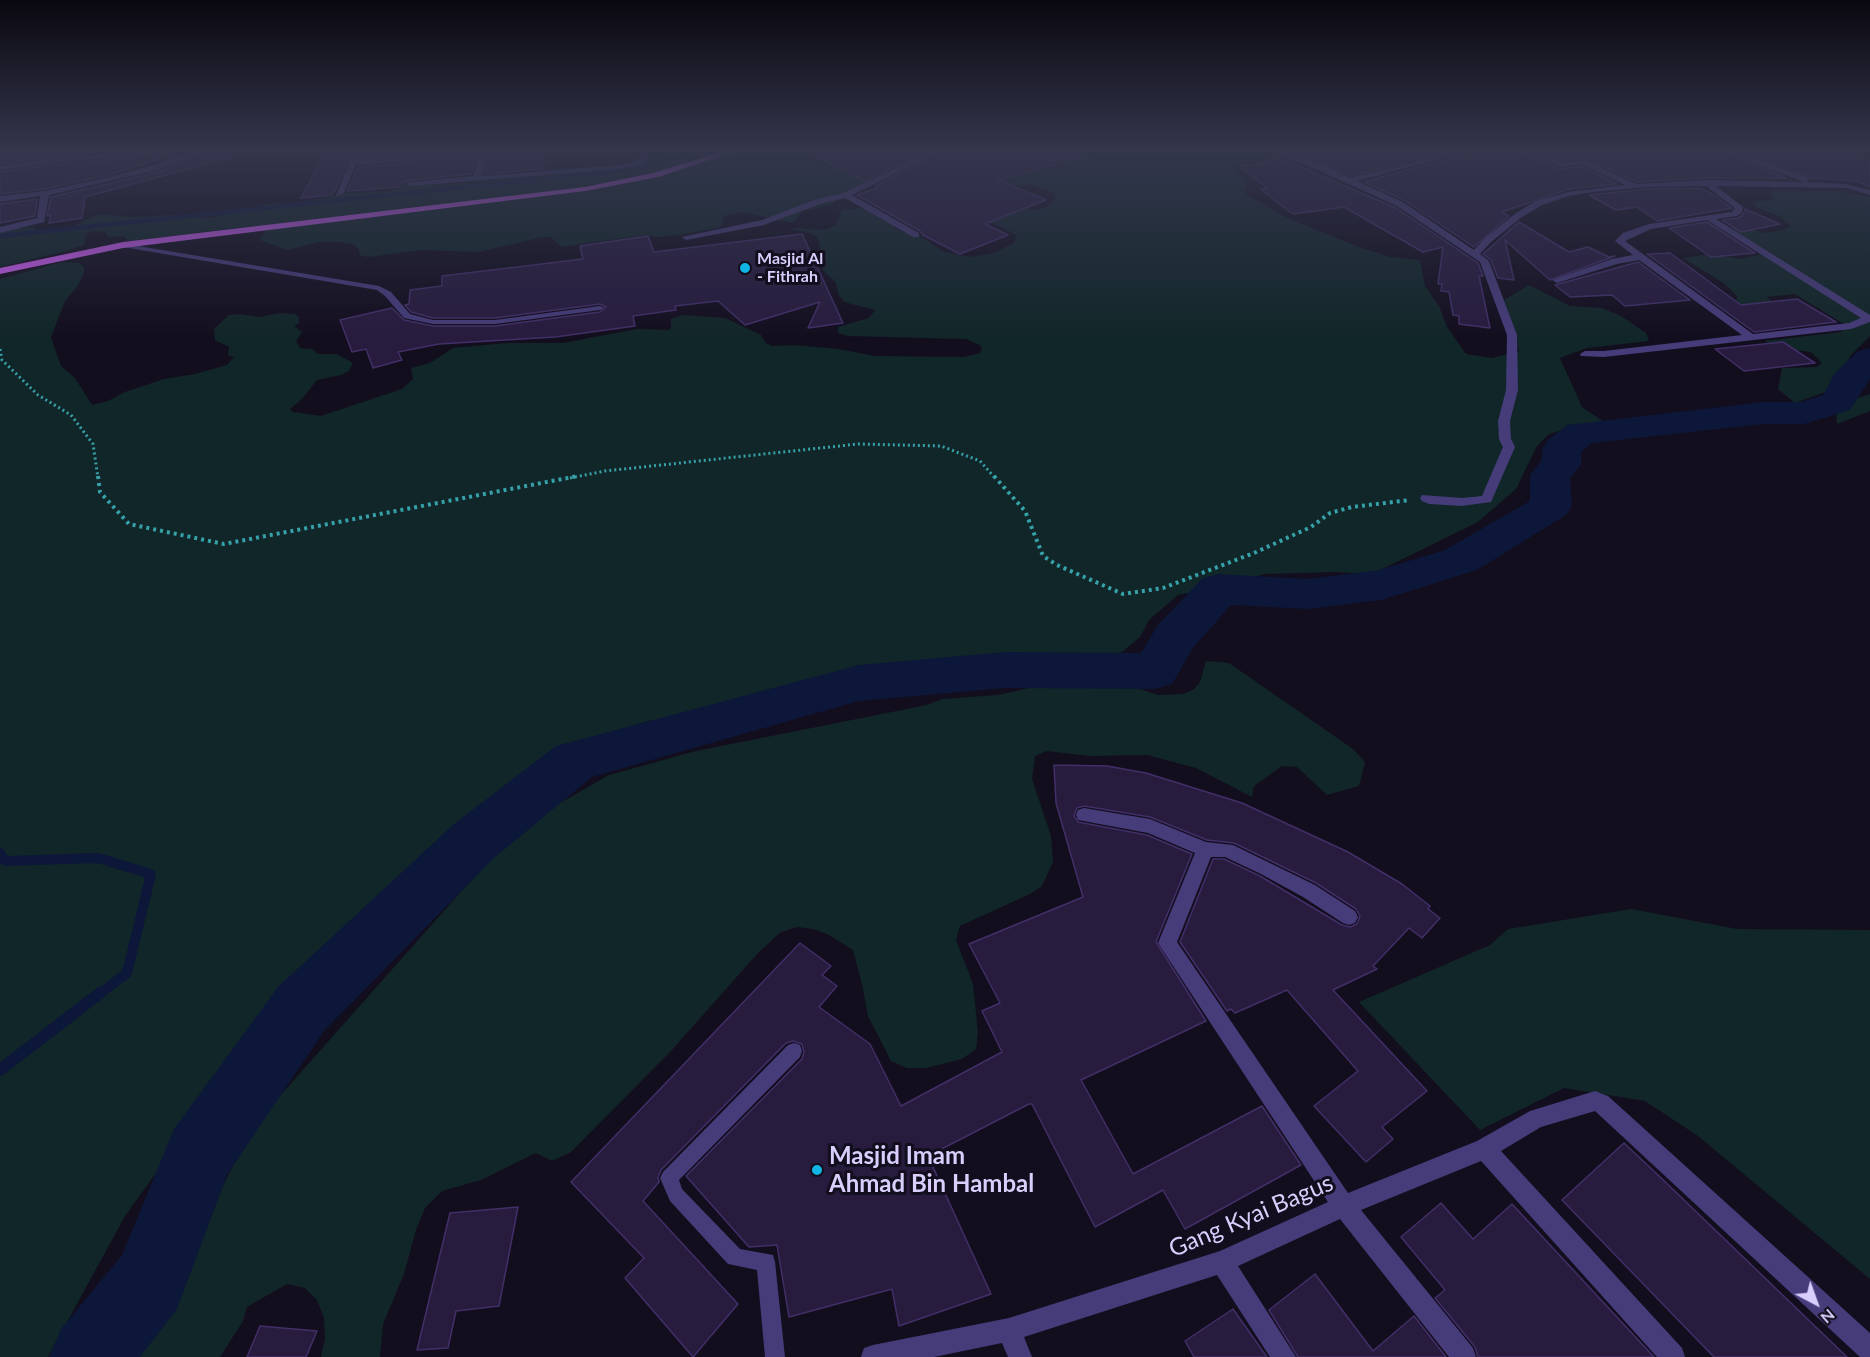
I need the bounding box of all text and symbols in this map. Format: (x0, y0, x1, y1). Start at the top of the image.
place label: Masjid Al - Fithrah (757, 249, 823, 287)
marker: Masjid Al - Fithrah (738, 261, 752, 275)
place label: Masjid Imam Ahmad Bin Hambal (829, 1142, 1034, 1198)
marker: Masjid Imam Ahmad Bin Hambal (810, 1163, 824, 1177)
street label: Gang Kyai Bagus (1165, 1168, 1337, 1264)
north arrow (1786, 1273, 1846, 1333)
text: N (1817, 1306, 1839, 1328)

